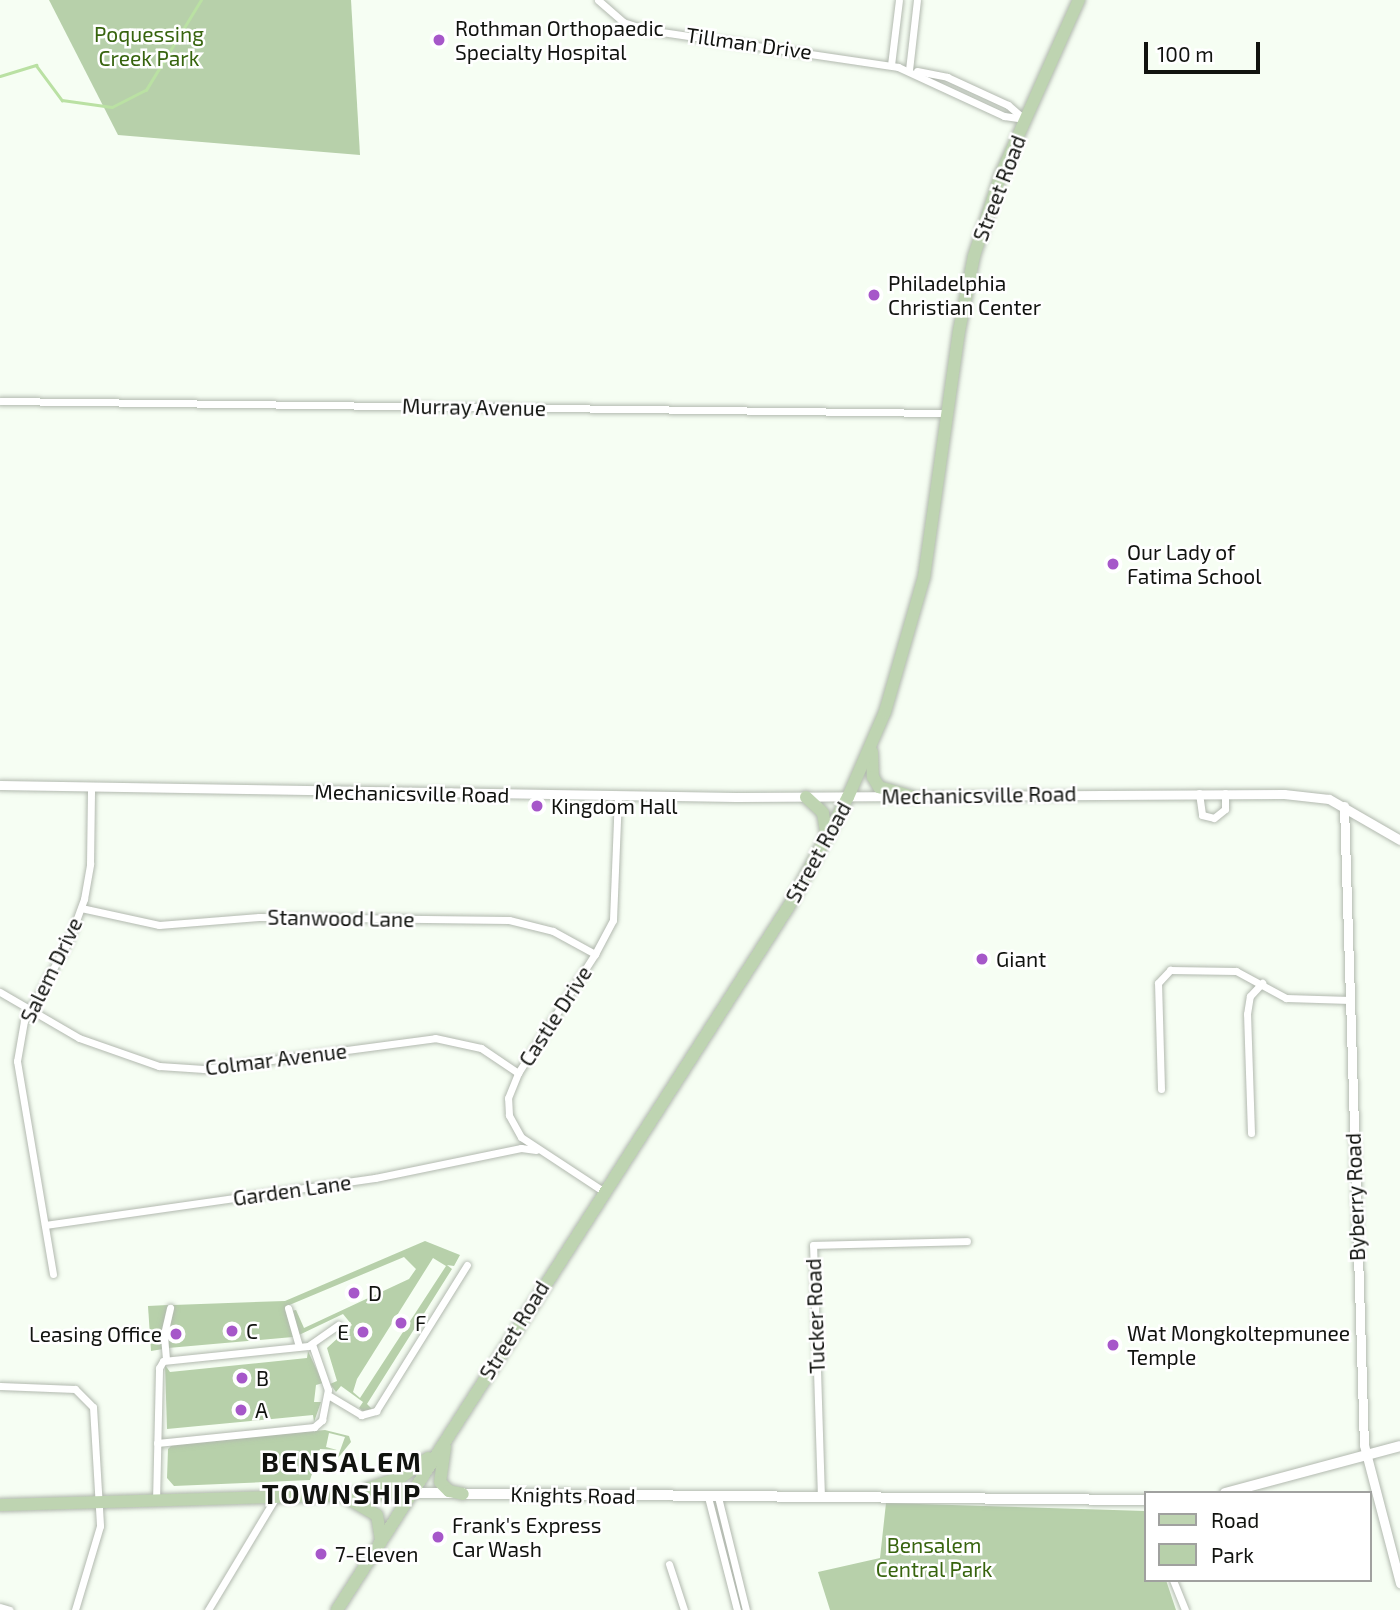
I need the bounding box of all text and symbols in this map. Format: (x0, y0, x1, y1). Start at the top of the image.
place label: Rothman Orthopaedic Specialty Hospital (455, 15, 664, 65)
park label: Poquessing Creek Park (94, 21, 204, 71)
street label: Tillman Drive (685, 22, 813, 64)
scale bar (1148, 28, 1264, 72)
marker: Rothman Orthopaedic Specialty Hospital (429, 30, 449, 50)
text: 100 m (1157, 41, 1214, 66)
street label: Street Road (967, 131, 1031, 245)
place label: Philadelphia Christian Center (888, 270, 1041, 320)
marker: Philadelphia Christian Center (866, 287, 882, 303)
street label: Murray Avenue (401, 393, 547, 421)
place label: Our Lady of Fatima School (1127, 539, 1262, 589)
marker: Our Lady of Fatima School (1105, 556, 1121, 572)
street label: Mechanicsville Road (314, 779, 510, 807)
street label: Mechanicsville Road (881, 781, 1077, 809)
place label: Kingdom Hall (551, 793, 678, 819)
street label: Street Road (780, 797, 856, 907)
marker: Kingdom Hall (529, 798, 545, 814)
street label: Stanwood Lane (267, 904, 415, 932)
street label: Salem Drive (15, 913, 87, 1027)
place label: Giant (996, 946, 1046, 972)
marker: Giant (974, 951, 990, 967)
street label: Castle Drive (513, 961, 597, 1071)
street label: Colmar Avenue (203, 1038, 349, 1080)
street label: Byberry Road (1340, 1132, 1370, 1262)
street label: Garden Lane (231, 1169, 353, 1211)
street label: Tucker Road (800, 1258, 830, 1374)
street label: Street Road (474, 1276, 554, 1384)
place label: D (368, 1280, 382, 1306)
marker: D (346, 1285, 362, 1301)
place label: F (415, 1310, 426, 1336)
marker: F (393, 1315, 409, 1331)
place label: C (246, 1318, 258, 1344)
place label: E (337, 1319, 349, 1345)
place label: Wat Mongkoltepmunee Temple (1127, 1320, 1350, 1370)
place label: Leasing Office (29, 1321, 162, 1347)
marker: C (224, 1323, 240, 1339)
marker: E (355, 1324, 371, 1340)
marker: Leasing Office (168, 1326, 184, 1342)
marker: Wat Mongkoltepmunee Temple (1105, 1337, 1121, 1353)
place label: B (256, 1365, 269, 1391)
marker: B (234, 1370, 250, 1386)
place label: A (255, 1397, 268, 1423)
marker: A (233, 1402, 249, 1418)
district label: BENSALEM TOWNSHIP (262, 1444, 422, 1510)
street label: Knights Road (510, 1481, 636, 1509)
legend (1144, 1491, 1372, 1582)
text: Road (1211, 1507, 1259, 1532)
place label: Frank's Express Car Wash (452, 1512, 601, 1562)
marker: Frank's Express Car Wash (430, 1529, 446, 1545)
park label: Bensalem Central Park (875, 1532, 993, 1582)
place label: 7-Eleven (335, 1541, 418, 1567)
text: Park (1211, 1542, 1254, 1567)
marker: 7-Eleven (313, 1546, 329, 1562)

